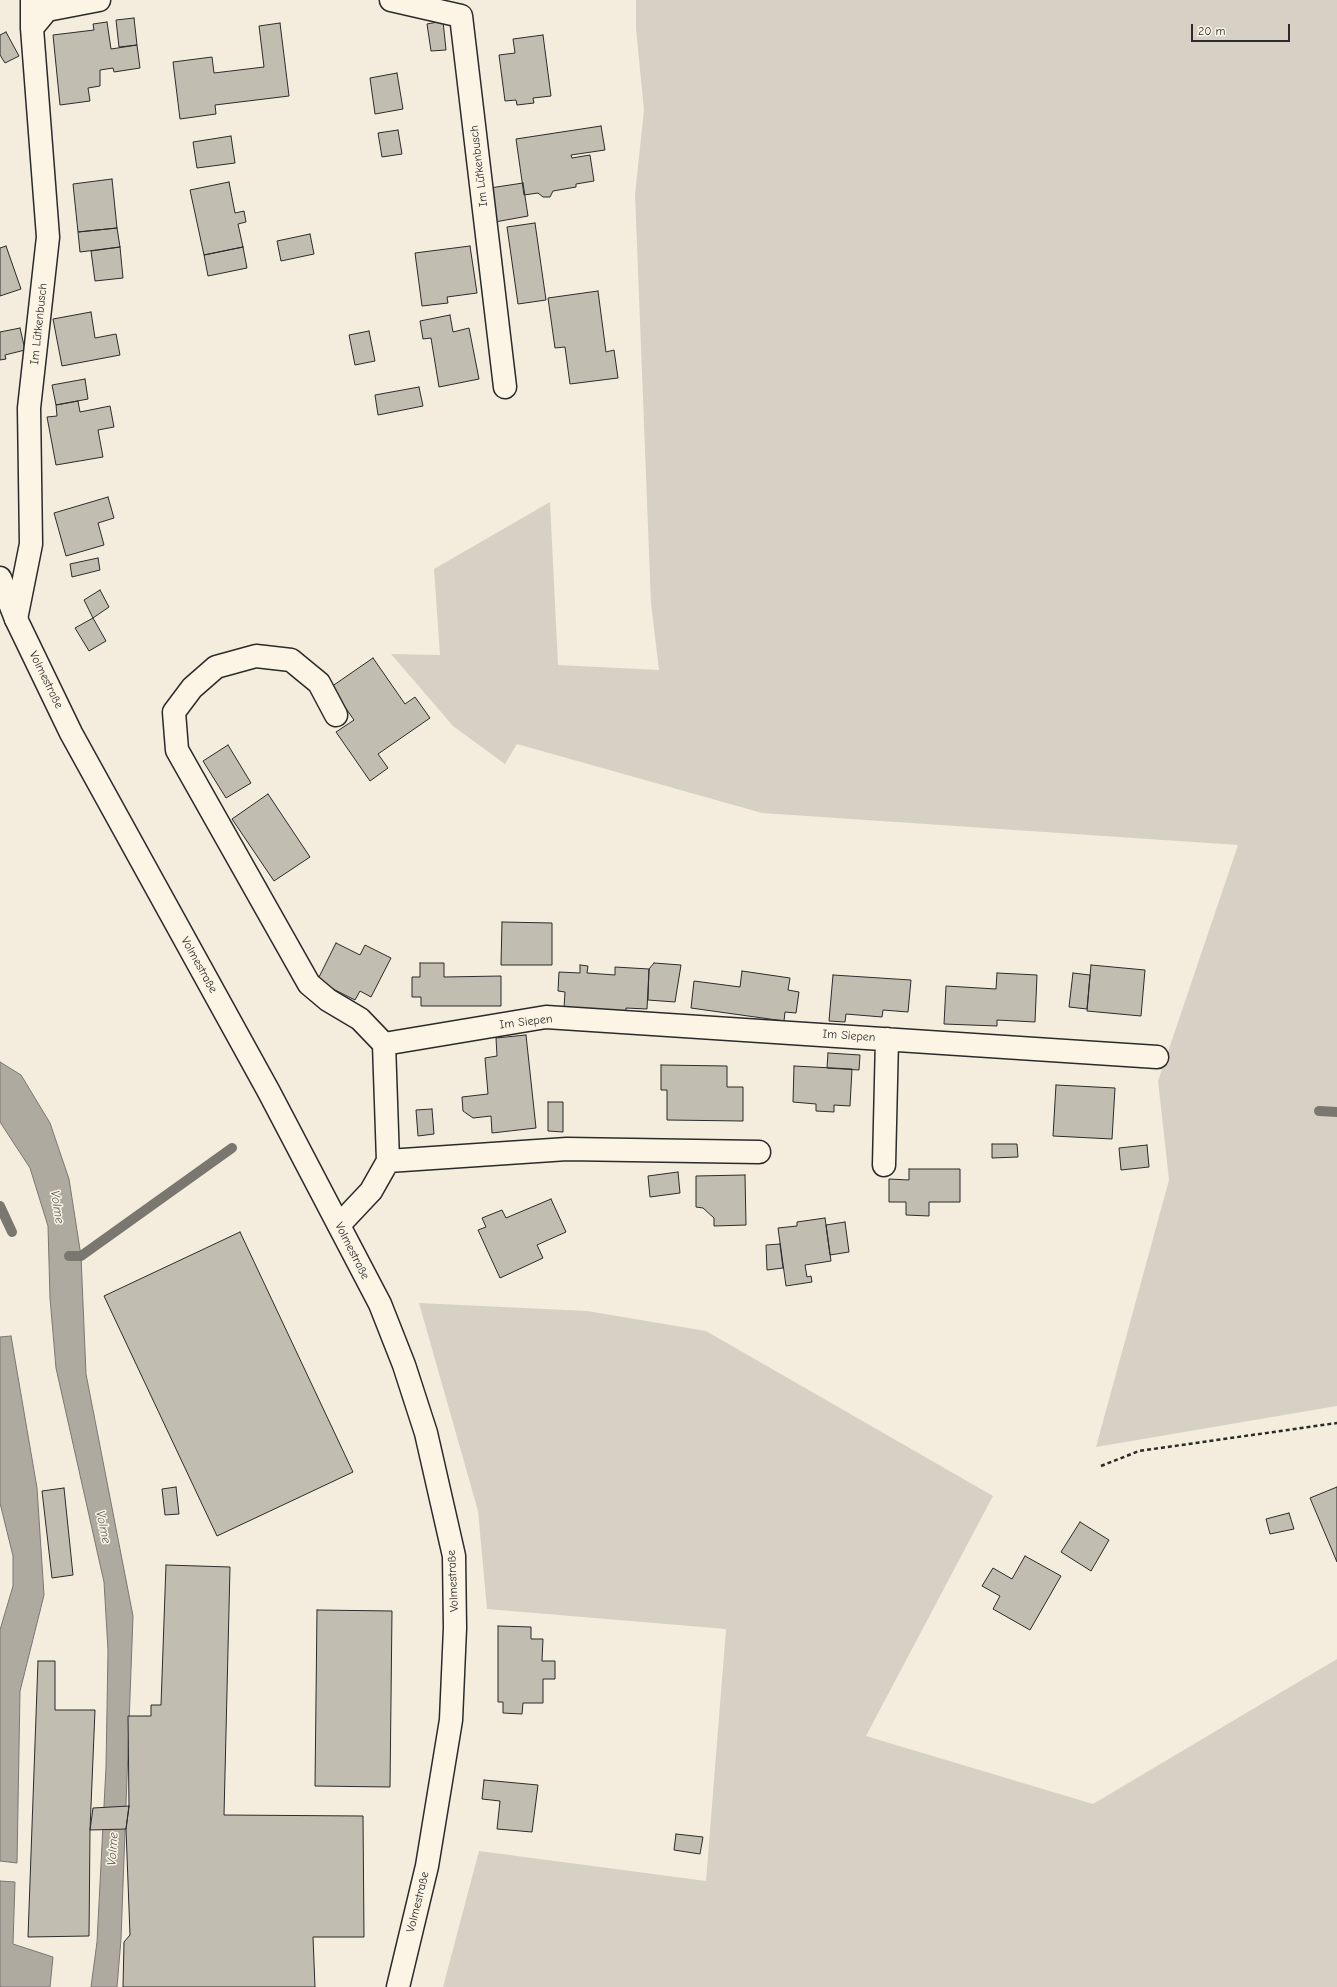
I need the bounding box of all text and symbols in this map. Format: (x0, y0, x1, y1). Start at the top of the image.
scale bar (1193, 16, 1292, 42)
text: 20 m (1198, 24, 1226, 38)
street label: Im Lütkenbusch (467, 124, 491, 208)
street label: Im Lütkenbusch (28, 282, 50, 366)
street label: Volmestraße (26, 649, 66, 711)
street label: Volmestraße (178, 934, 220, 996)
street label: Im Siepen (499, 1012, 553, 1032)
street label: Im Siepen (822, 1027, 876, 1045)
water label: Volme (47, 1189, 67, 1225)
street label: Volmestraße (331, 1220, 373, 1282)
water label: Volme (92, 1509, 114, 1545)
street label: Volmestraße (444, 1550, 462, 1612)
water label: Volme (104, 1832, 122, 1866)
street label: Volmestraße (404, 1870, 432, 1934)

